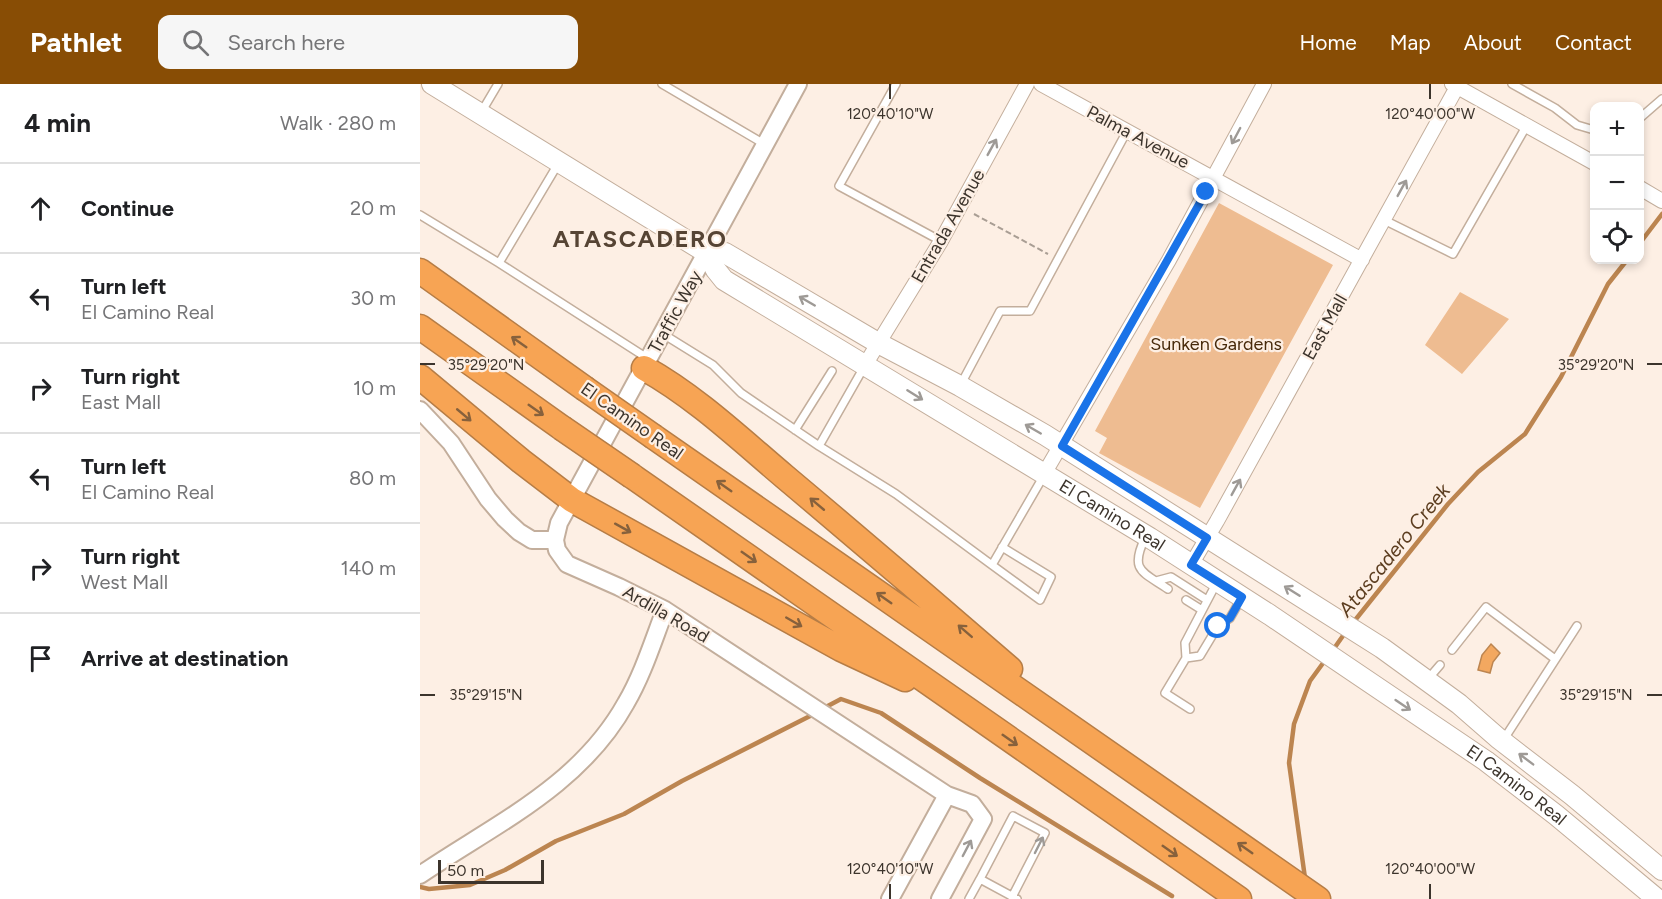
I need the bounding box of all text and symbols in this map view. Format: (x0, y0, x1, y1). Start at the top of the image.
search box (158, 15, 578, 69)
text: Pathlet (30, 25, 122, 59)
icon: search (179, 26, 212, 59)
text: Search here (227, 29, 345, 56)
text: Home (1300, 30, 1357, 55)
text: Map (1390, 30, 1431, 55)
text: About (1464, 30, 1522, 55)
text: Contact (1555, 30, 1632, 55)
street label: Palma Avenue (1083, 101, 1193, 173)
map controls (1590, 102, 1644, 264)
button: + (1590, 102, 1644, 156)
text: 120°40'10"W (847, 105, 934, 123)
text: 120°40'00"W (1385, 105, 1476, 123)
text: 4 min (24, 107, 91, 139)
text: Walk · 280 m (280, 111, 396, 135)
one-way arrow (1230, 126, 1241, 144)
one-way arrow (987, 139, 998, 157)
button: − (1590, 156, 1644, 210)
street label: Entrada Avenue (907, 165, 990, 287)
route end (1192, 178, 1218, 204)
one-way arrow (1397, 179, 1408, 197)
icon: ahead (24, 192, 57, 225)
text: Continue (81, 195, 174, 222)
text: 20 m (350, 196, 396, 220)
button: locate (1590, 210, 1644, 264)
district label: ATASCADERO (552, 224, 728, 253)
street label: Traffic Way (643, 266, 707, 357)
text: Turn left (81, 273, 167, 300)
icon: left (24, 282, 57, 315)
text: 30 m (350, 286, 396, 310)
street label: East Mall (1298, 290, 1352, 364)
one-way arrow (799, 295, 816, 307)
text: El Camino Real (81, 300, 214, 324)
park label: Sunken Gardens (1150, 333, 1282, 355)
one-way arrow (511, 336, 528, 348)
text: 35°29'20"N (448, 356, 524, 374)
text: 35°29'20"N (1558, 356, 1634, 374)
text: Turn right (81, 363, 180, 390)
icon: right (24, 372, 57, 405)
text: 10 m (353, 376, 396, 400)
street label: El Camino Real (577, 378, 687, 464)
text: East Mall (81, 390, 161, 414)
one-way arrow (906, 390, 923, 402)
one-way arrow (527, 404, 544, 416)
one-way arrow (456, 408, 472, 421)
one-way arrow (1025, 422, 1042, 434)
text: Turn left (81, 453, 167, 480)
icon: left (24, 462, 57, 495)
text: 80 m (349, 466, 396, 490)
street label: El Camino Real (1055, 475, 1169, 556)
water label: Atascadero Creek (1332, 478, 1456, 622)
one-way arrow (1230, 479, 1242, 496)
text: El Camino Real (81, 480, 214, 504)
one-way arrow (717, 480, 733, 492)
one-way arrow (809, 497, 825, 510)
one-way arrow (614, 523, 632, 534)
text: Turn right (81, 543, 180, 570)
one-way arrow (740, 551, 757, 563)
icon: right (24, 552, 57, 585)
text: 140 m (341, 556, 396, 580)
text: West Mall (81, 570, 168, 594)
street label: Ardilla Road (619, 580, 713, 648)
one-way arrow (1284, 584, 1301, 596)
one-way arrow (877, 592, 893, 604)
route start (1204, 612, 1230, 638)
one-way arrow (785, 617, 802, 629)
one-way arrow (957, 624, 973, 637)
icon: arrive (24, 642, 57, 675)
text: Arrive at destination (81, 645, 289, 672)
text: 35°29'15"N (449, 686, 523, 704)
text: 35°29'15"N (1559, 686, 1633, 704)
one-way arrow (1394, 700, 1411, 712)
one-way arrow (1002, 734, 1018, 746)
street label: El Camino Real (1462, 740, 1571, 830)
one-way arrow (1518, 753, 1534, 766)
one-way arrow (1034, 836, 1045, 854)
one-way arrow (962, 839, 973, 857)
one-way arrow (1237, 842, 1253, 854)
one-way arrow (1162, 845, 1178, 857)
scale bar (438, 857, 544, 884)
text: 120°40'10"W (847, 860, 934, 878)
text: 120°40'00"W (1385, 860, 1476, 878)
text: 50 m (447, 861, 484, 880)

